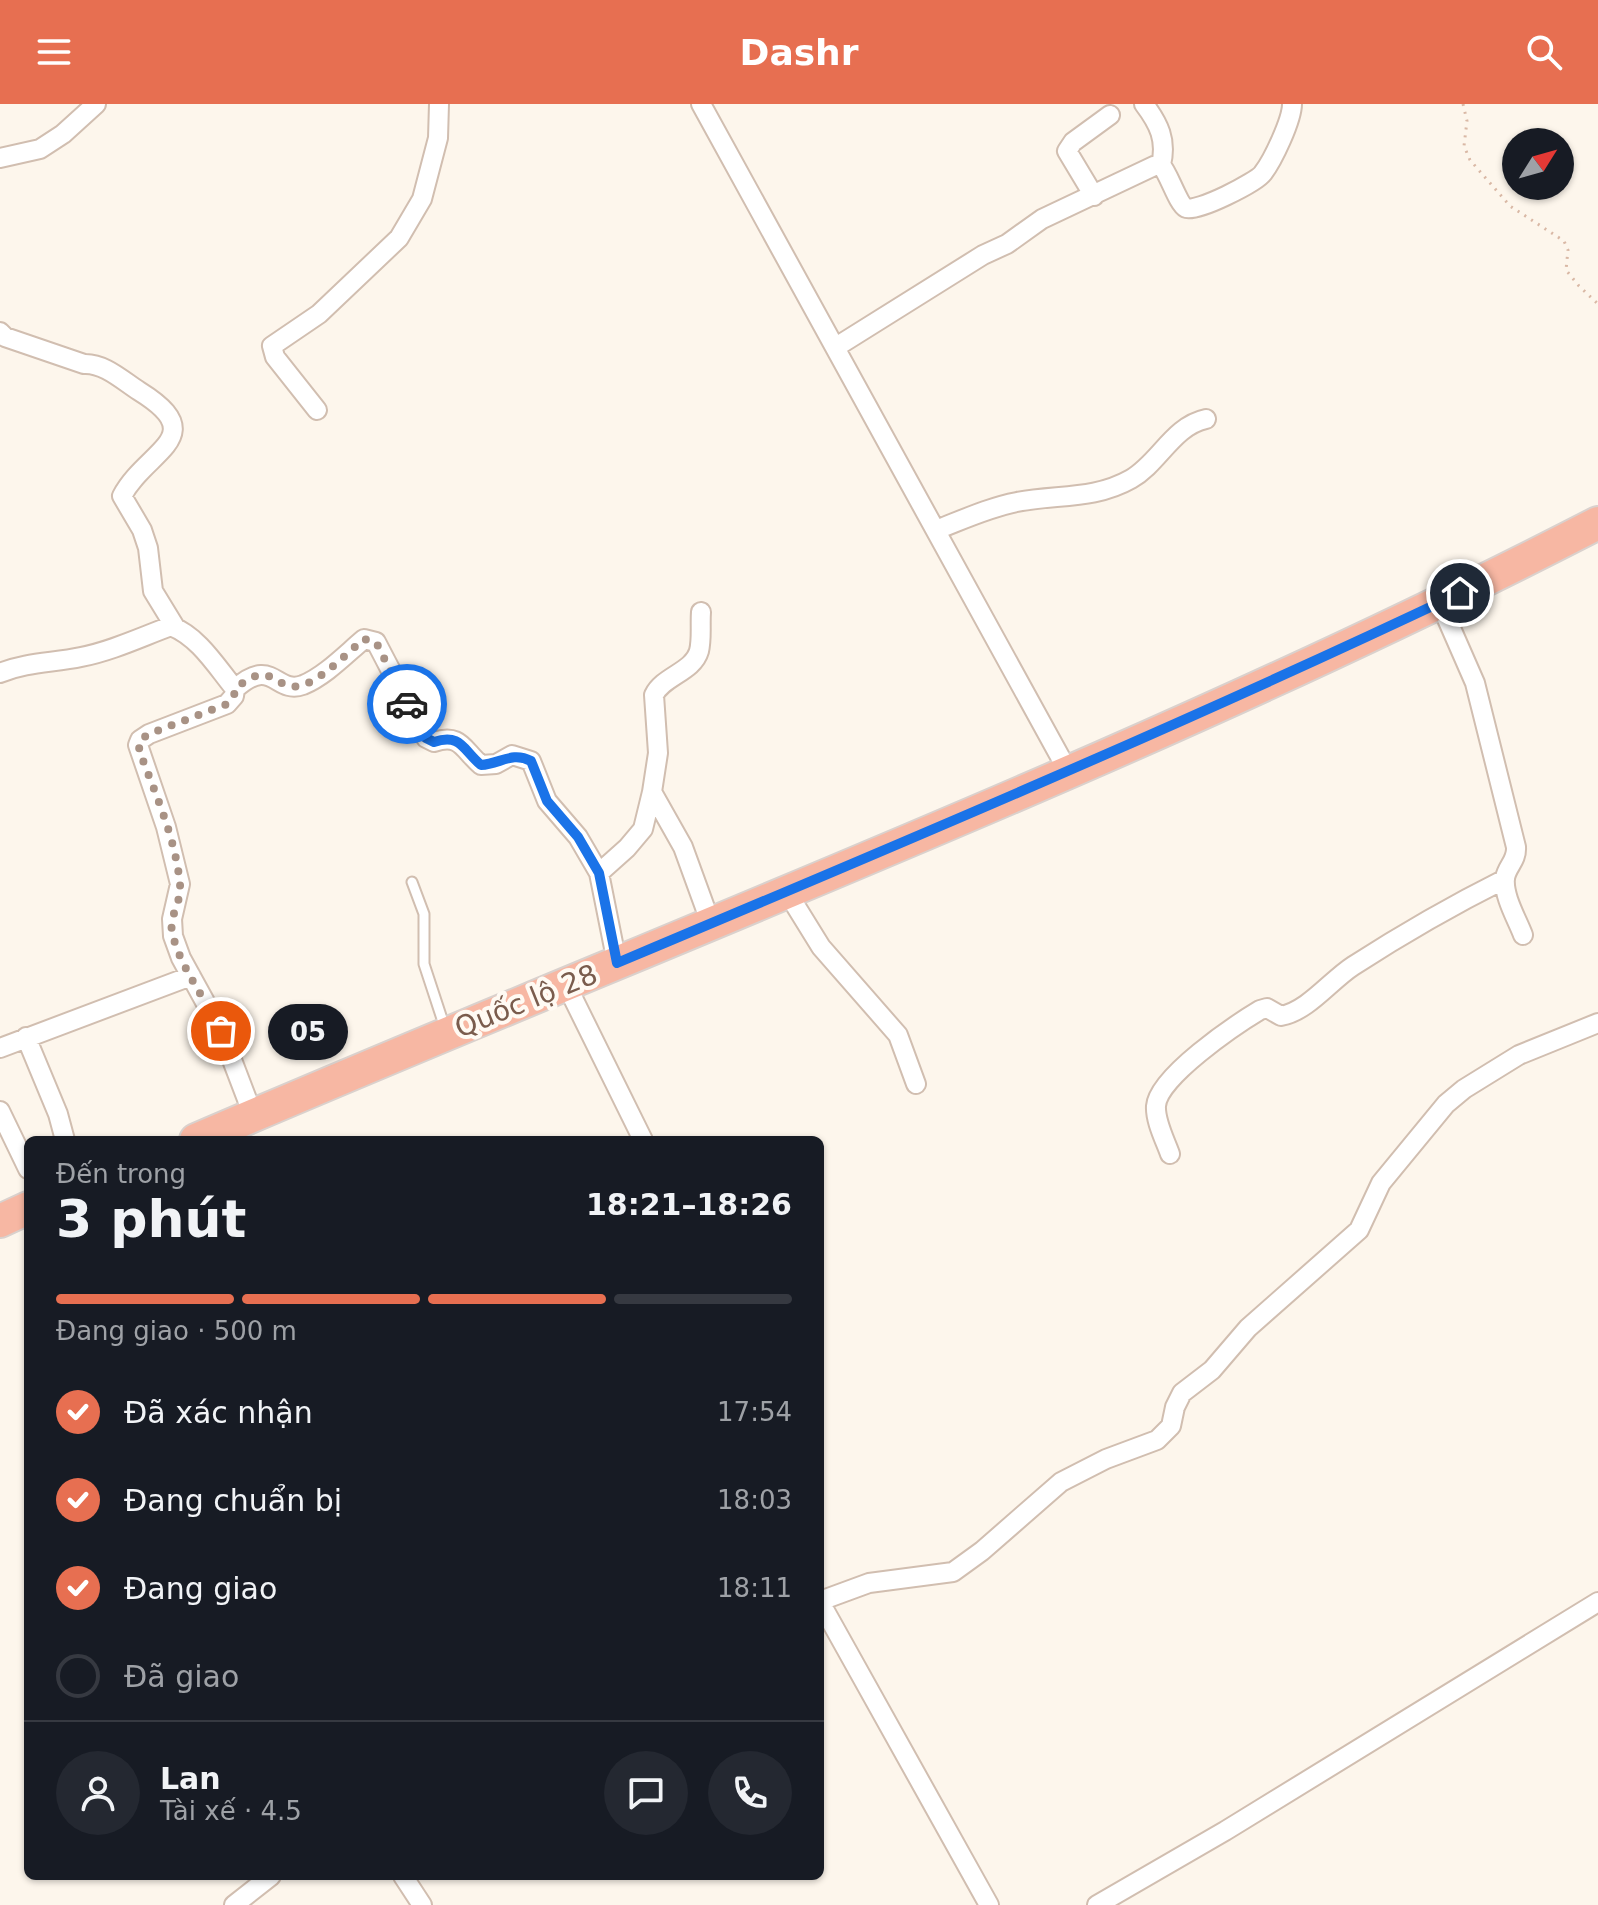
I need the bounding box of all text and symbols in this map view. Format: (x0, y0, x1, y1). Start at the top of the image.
icon: menu (32, 30, 76, 74)
icon: search (1522, 30, 1566, 74)
text: Dashr (740, 32, 859, 73)
north arrow (1502, 128, 1574, 200)
map controls (1502, 128, 1574, 200)
pin (1426, 559, 1494, 627)
icon: home (1438, 571, 1482, 615)
courier (367, 664, 447, 744)
icon: car (385, 682, 429, 726)
street label: Quốc lộ 28 (450, 957, 602, 1045)
pin (187, 997, 255, 1065)
callout: 05 (269, 1003, 349, 1059)
icon: bag (199, 1009, 243, 1053)
text: 05 (290, 1017, 326, 1047)
text: Đến trong (56, 1159, 186, 1189)
text: 18:21–18:26 (586, 1187, 792, 1222)
text: 3 phút (56, 1189, 246, 1249)
text: Đang giao · 500 m (56, 1316, 297, 1346)
icon: check (56, 1390, 100, 1434)
text: Đã xác nhận (124, 1395, 313, 1430)
text: 17:54 (717, 1397, 792, 1427)
icon: check (56, 1478, 100, 1522)
text: Đang chuẩn bị (124, 1483, 342, 1518)
text: 18:03 (717, 1485, 792, 1515)
icon: check (56, 1566, 100, 1610)
text: Đang giao (124, 1571, 277, 1606)
text: 18:11 (717, 1573, 792, 1603)
text: Đã giao (124, 1659, 239, 1694)
button: person (56, 1751, 140, 1835)
button: chat (604, 1751, 688, 1835)
button: phone (708, 1751, 792, 1835)
text: Lan (160, 1761, 221, 1796)
text: Tài xế · 4.5 (160, 1796, 302, 1826)

